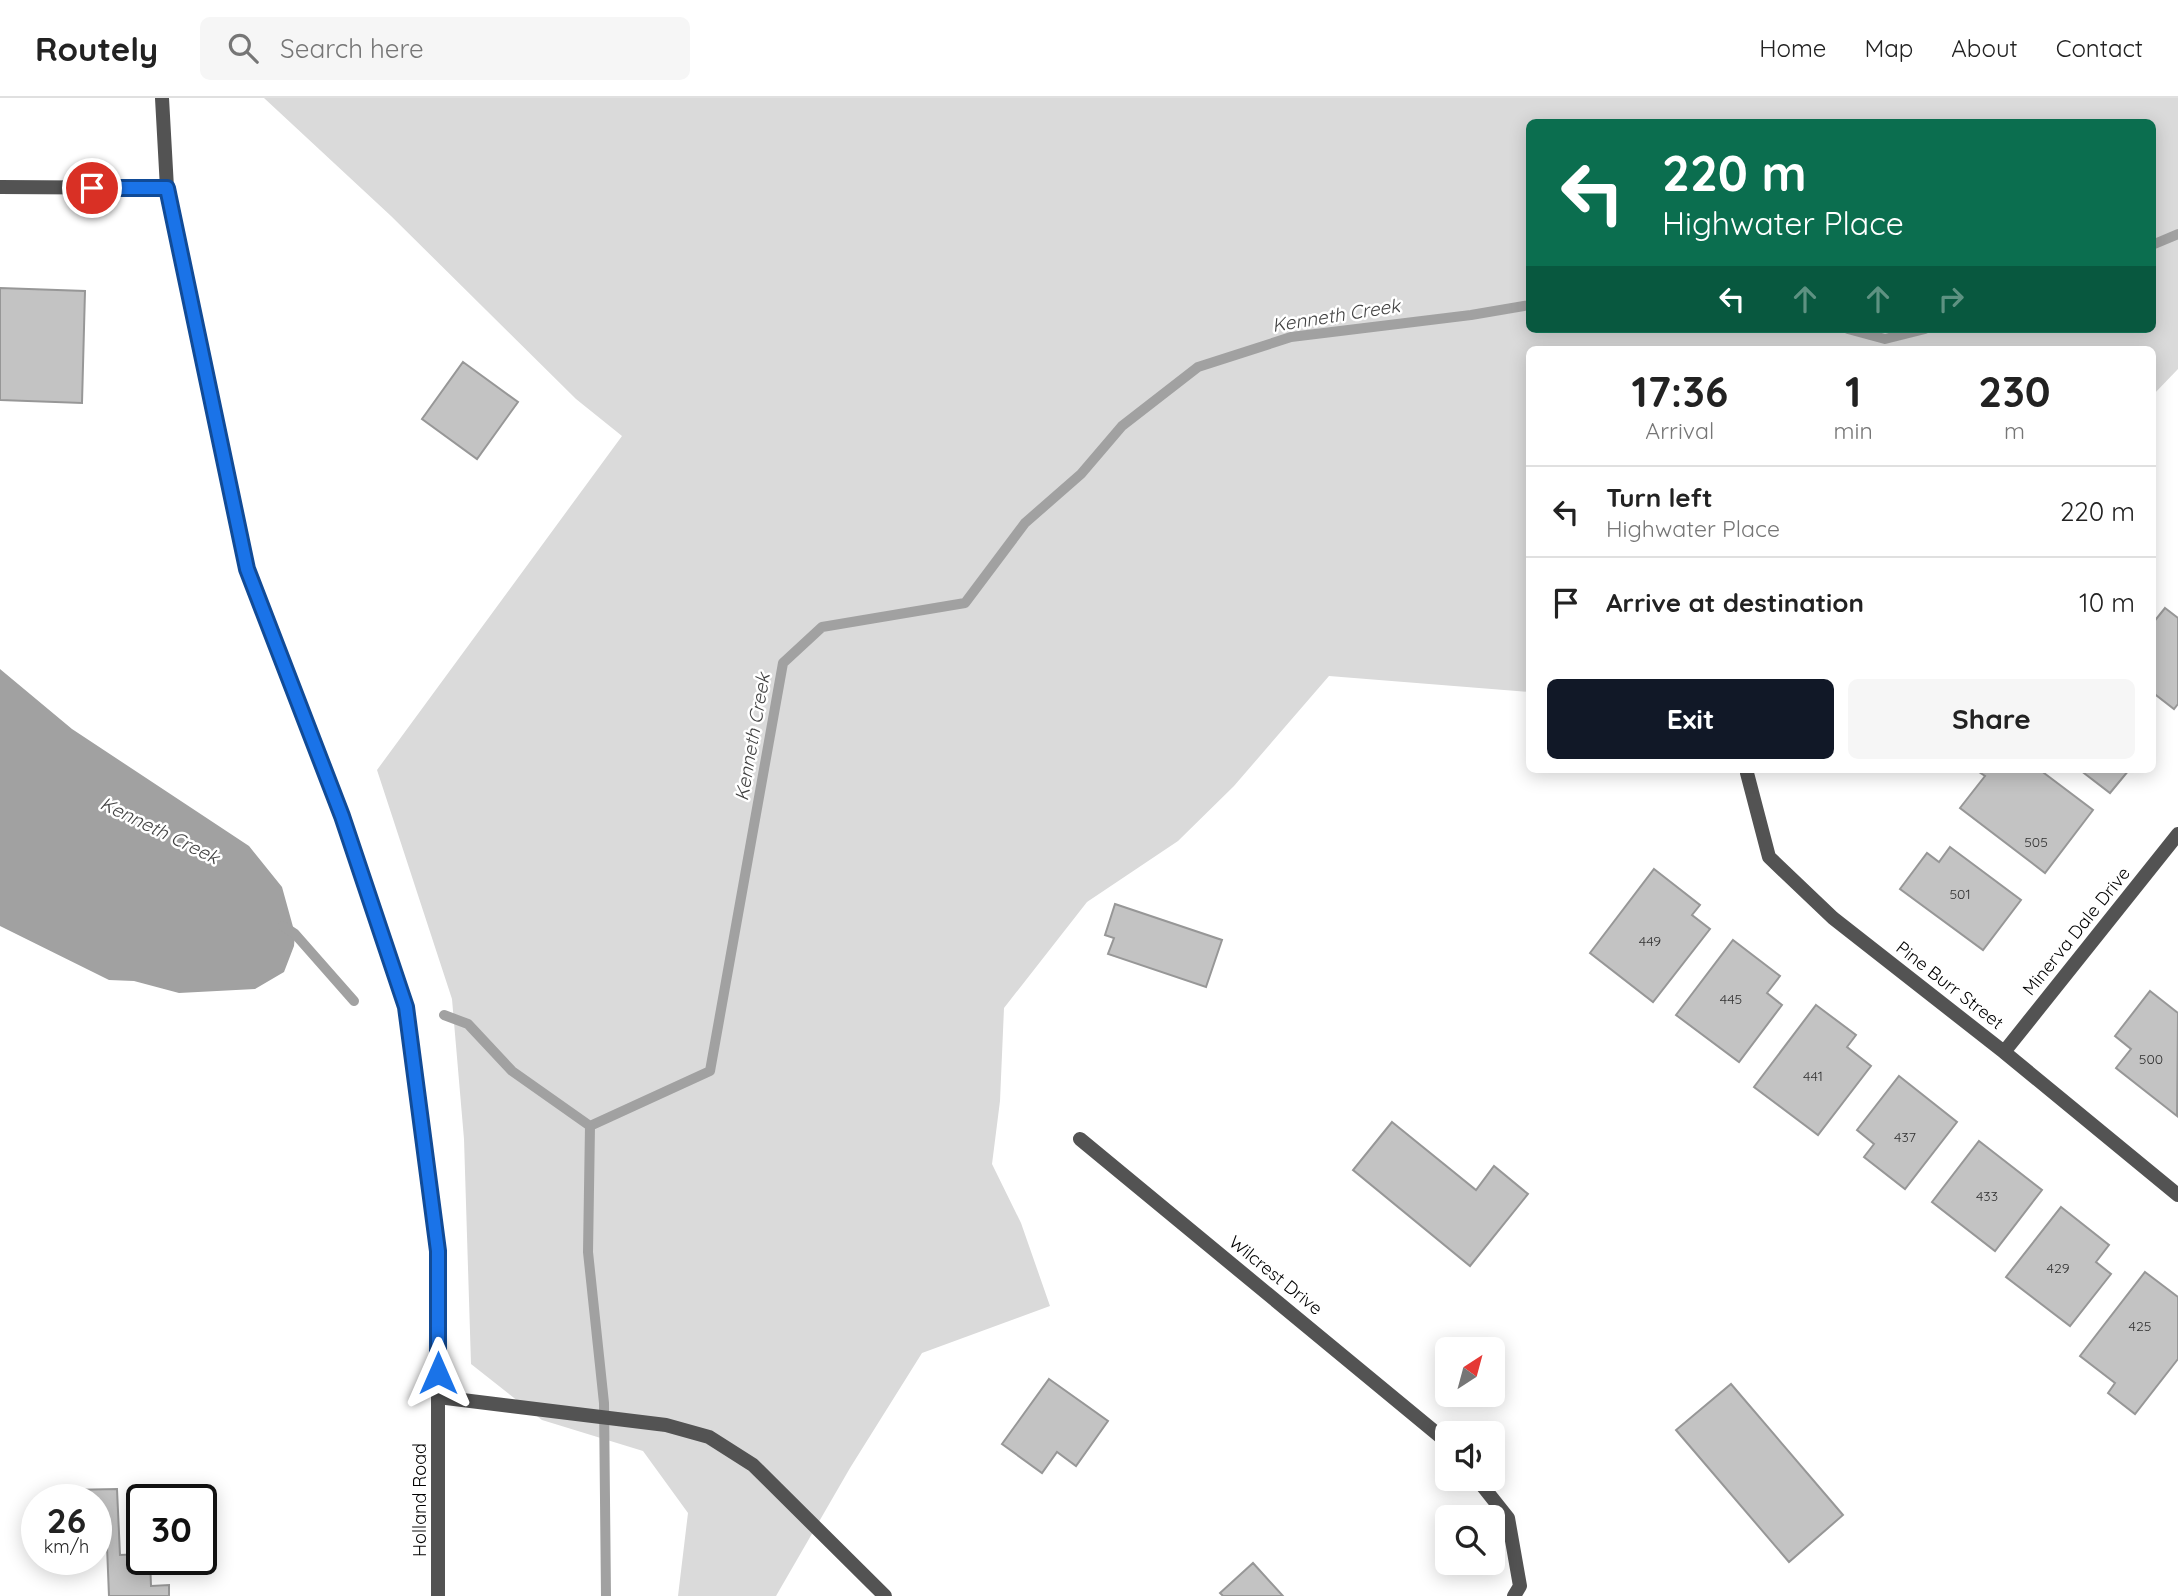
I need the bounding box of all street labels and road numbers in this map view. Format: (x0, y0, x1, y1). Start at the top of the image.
street label: Minerva Dale Drive (2017, 862, 2135, 1000)
street label: Pine Burr Street (1892, 936, 2008, 1034)
street label: Wilcrest Drive (1224, 1230, 1328, 1320)
street label: Holland Road (408, 1443, 431, 1557)

